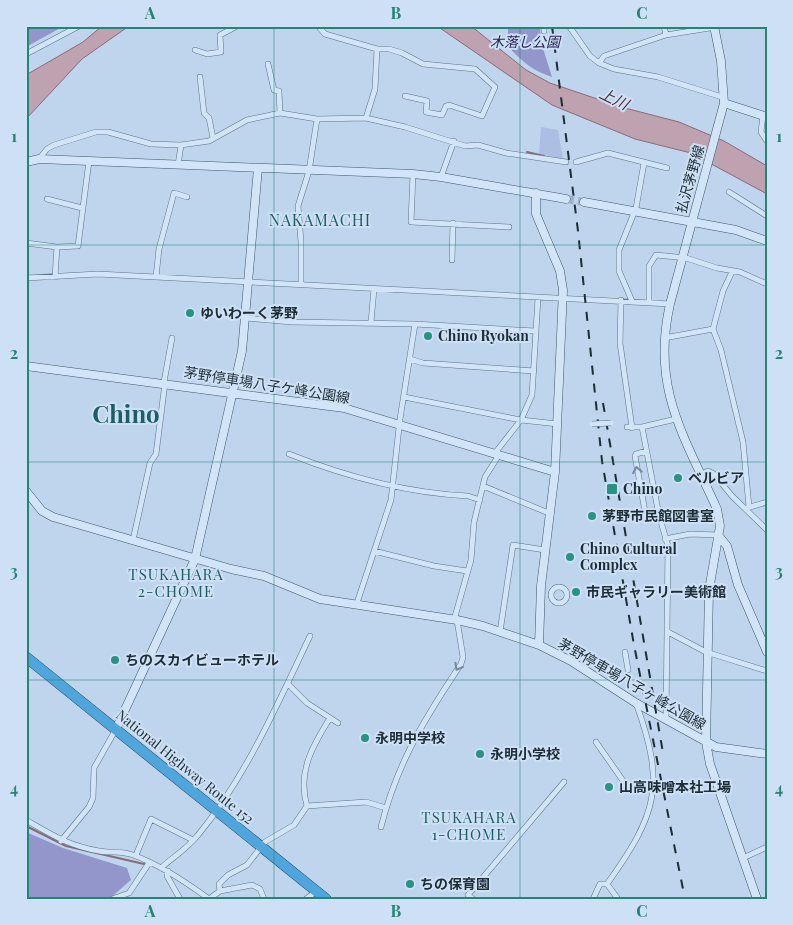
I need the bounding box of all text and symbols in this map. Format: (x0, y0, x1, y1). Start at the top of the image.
text: A (144, 2, 156, 23)
text: B (391, 2, 402, 23)
text: C (636, 2, 648, 23)
park label: 木落し公園 (490, 32, 562, 51)
water label: 上川 (597, 83, 634, 115)
text: 1 (11, 125, 17, 146)
text: 1 (776, 125, 782, 146)
street label: 払沢茅野線 (671, 143, 708, 215)
district label: NAKAMACHI (269, 209, 371, 230)
place label: ゆいわーく茅野 (200, 303, 298, 322)
marker: ゆいわーく茅野 (184, 307, 196, 319)
place label: Chino Ryokan (438, 326, 529, 345)
marker: Chino Ryokan (422, 330, 434, 342)
text: 2 (10, 342, 18, 363)
text: 2 (775, 342, 783, 363)
street label: 茅野停車場八子ケ峰公園線 (183, 362, 352, 407)
district label: Chino (92, 397, 160, 429)
one-way arrow (633, 465, 643, 474)
place label: ベルビア (688, 468, 744, 487)
marker: ベルビア (672, 472, 684, 484)
place label: Chino (623, 479, 662, 498)
marker: Chino (605, 482, 619, 496)
place label: 茅野市民館図書室 (602, 506, 714, 525)
marker: 茅野市民館図書室 (586, 510, 598, 522)
place label: Chino Cultural Complex (580, 539, 677, 574)
marker: Chino Cultural Complex (564, 551, 576, 563)
text: 3 (10, 560, 18, 581)
text: 3 (775, 560, 783, 581)
district label: TSUKAHARA 2-CHOME (128, 564, 224, 601)
place label: 市民ギャラリー美術館 (586, 582, 726, 601)
marker: 市民ギャラリー美術館 (570, 586, 582, 598)
street label: 茅野停車場八子ヶ峰公園線 (555, 633, 710, 734)
place label: ちのスカイビューホテル (125, 650, 279, 669)
marker: ちのスカイビューホテル (109, 654, 121, 666)
one-way arrow (454, 662, 464, 671)
street label: National Highway Route 152 (112, 705, 258, 828)
place label: 永明中学校 (375, 728, 445, 747)
marker: 永明中学校 (359, 732, 371, 744)
place label: 永明小学校 (490, 744, 560, 763)
marker: 永明小学校 (474, 748, 486, 760)
text: 4 (10, 777, 18, 798)
place label: 山高味噌本社工場 (619, 777, 731, 796)
text: 4 (775, 777, 783, 798)
marker: 山高味噌本社工場 (603, 781, 615, 793)
district label: TSUKAHARA 1-CHOME (421, 807, 517, 844)
place label: ちの保育園 (420, 874, 490, 893)
marker: ちの保育園 (404, 878, 416, 890)
text: A (144, 900, 156, 921)
text: B (391, 900, 402, 921)
text: C (636, 900, 648, 921)

